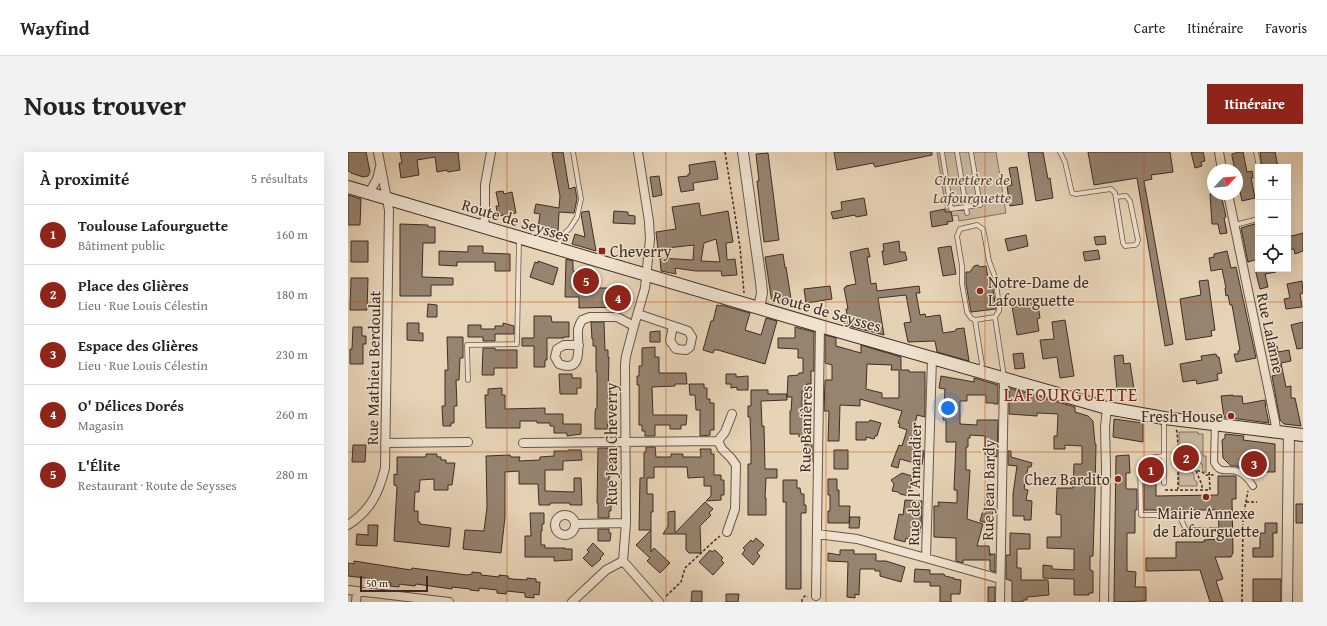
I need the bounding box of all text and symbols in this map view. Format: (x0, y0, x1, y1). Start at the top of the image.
text: Wayfind (20, 14, 90, 42)
text: Carte (1134, 18, 1165, 38)
text: Itinéraire (1187, 18, 1243, 38)
text: Favoris (1265, 18, 1307, 38)
text: Nous trouver (24, 84, 186, 125)
button: Itinéraire (1207, 84, 1303, 124)
north arrow (1207, 164, 1243, 200)
map controls (1255, 164, 1291, 272)
button: + (1255, 164, 1291, 200)
text: À proximité (40, 166, 129, 191)
park label: Cimetière de Lafourguette (932, 167, 1012, 209)
text: 5 résultats (251, 169, 308, 188)
street label: Route de Seysses (459, 192, 573, 248)
button: − (1255, 200, 1291, 236)
text: Toulouse Lafourguette (78, 215, 228, 236)
text: 1 (50, 225, 56, 244)
text: 160 m (276, 225, 308, 244)
text: Bâtiment public (78, 236, 165, 255)
button: locate (1255, 236, 1291, 272)
place label: Cheverry (610, 239, 671, 263)
marker: Cheverry (597, 246, 607, 256)
pin: 5 (573, 266, 599, 296)
place label: Notre-Dame de Lafourguette (988, 270, 1089, 312)
text: Place des Glières (78, 275, 189, 296)
pin: 4 (605, 283, 631, 313)
street label: Route de Seysses (770, 284, 884, 338)
text: 2 (50, 285, 56, 304)
text: 180 m (276, 285, 308, 304)
marker: Notre-Dame de Lafourguette (975, 286, 985, 296)
street label: Rue Mathieu Berdoulat (360, 290, 386, 445)
street label: Rue Lalanne (1251, 291, 1291, 375)
text: Lieu · Rue Louis Célestin (78, 296, 208, 315)
text: Espace des Glières (78, 335, 198, 356)
text: 3 (50, 345, 56, 364)
text: 230 m (276, 345, 308, 364)
text: Lieu · Rue Louis Célestin (78, 356, 208, 375)
district label: LAFOURGUETTE (1004, 381, 1138, 408)
street label: Rue Jean Cheverry (599, 382, 623, 505)
street label: Rue Banières (792, 385, 818, 473)
text: O' Délices Dorés (78, 395, 184, 416)
your location (938, 398, 958, 418)
place label: Fresh House (1141, 404, 1223, 428)
text: 4 (50, 405, 56, 424)
text: 260 m (276, 405, 308, 424)
marker: Fresh House (1226, 411, 1236, 421)
text: Magasin (78, 416, 124, 435)
street label: Rue de l'Amandier (901, 422, 927, 546)
street label: Rue Jean Bardy (975, 439, 1001, 541)
pin: 2 (1173, 443, 1199, 473)
pin: 3 (1241, 449, 1267, 479)
text: L'Élite (78, 455, 120, 476)
pin: 1 (1138, 455, 1164, 485)
text: 5 (50, 465, 56, 484)
text: 280 m (276, 465, 308, 484)
place label: Chez Bardito (1024, 467, 1110, 491)
marker: Chez Bardito (1113, 474, 1123, 484)
text: Restaurant · Route de Seysses (78, 476, 237, 495)
marker: Mairie Annexe de Lafourguette (1201, 492, 1211, 502)
place label: Mairie Annexe de Lafourguette (1153, 501, 1259, 543)
scale bar (360, 574, 428, 593)
text: 50 m (366, 575, 388, 591)

